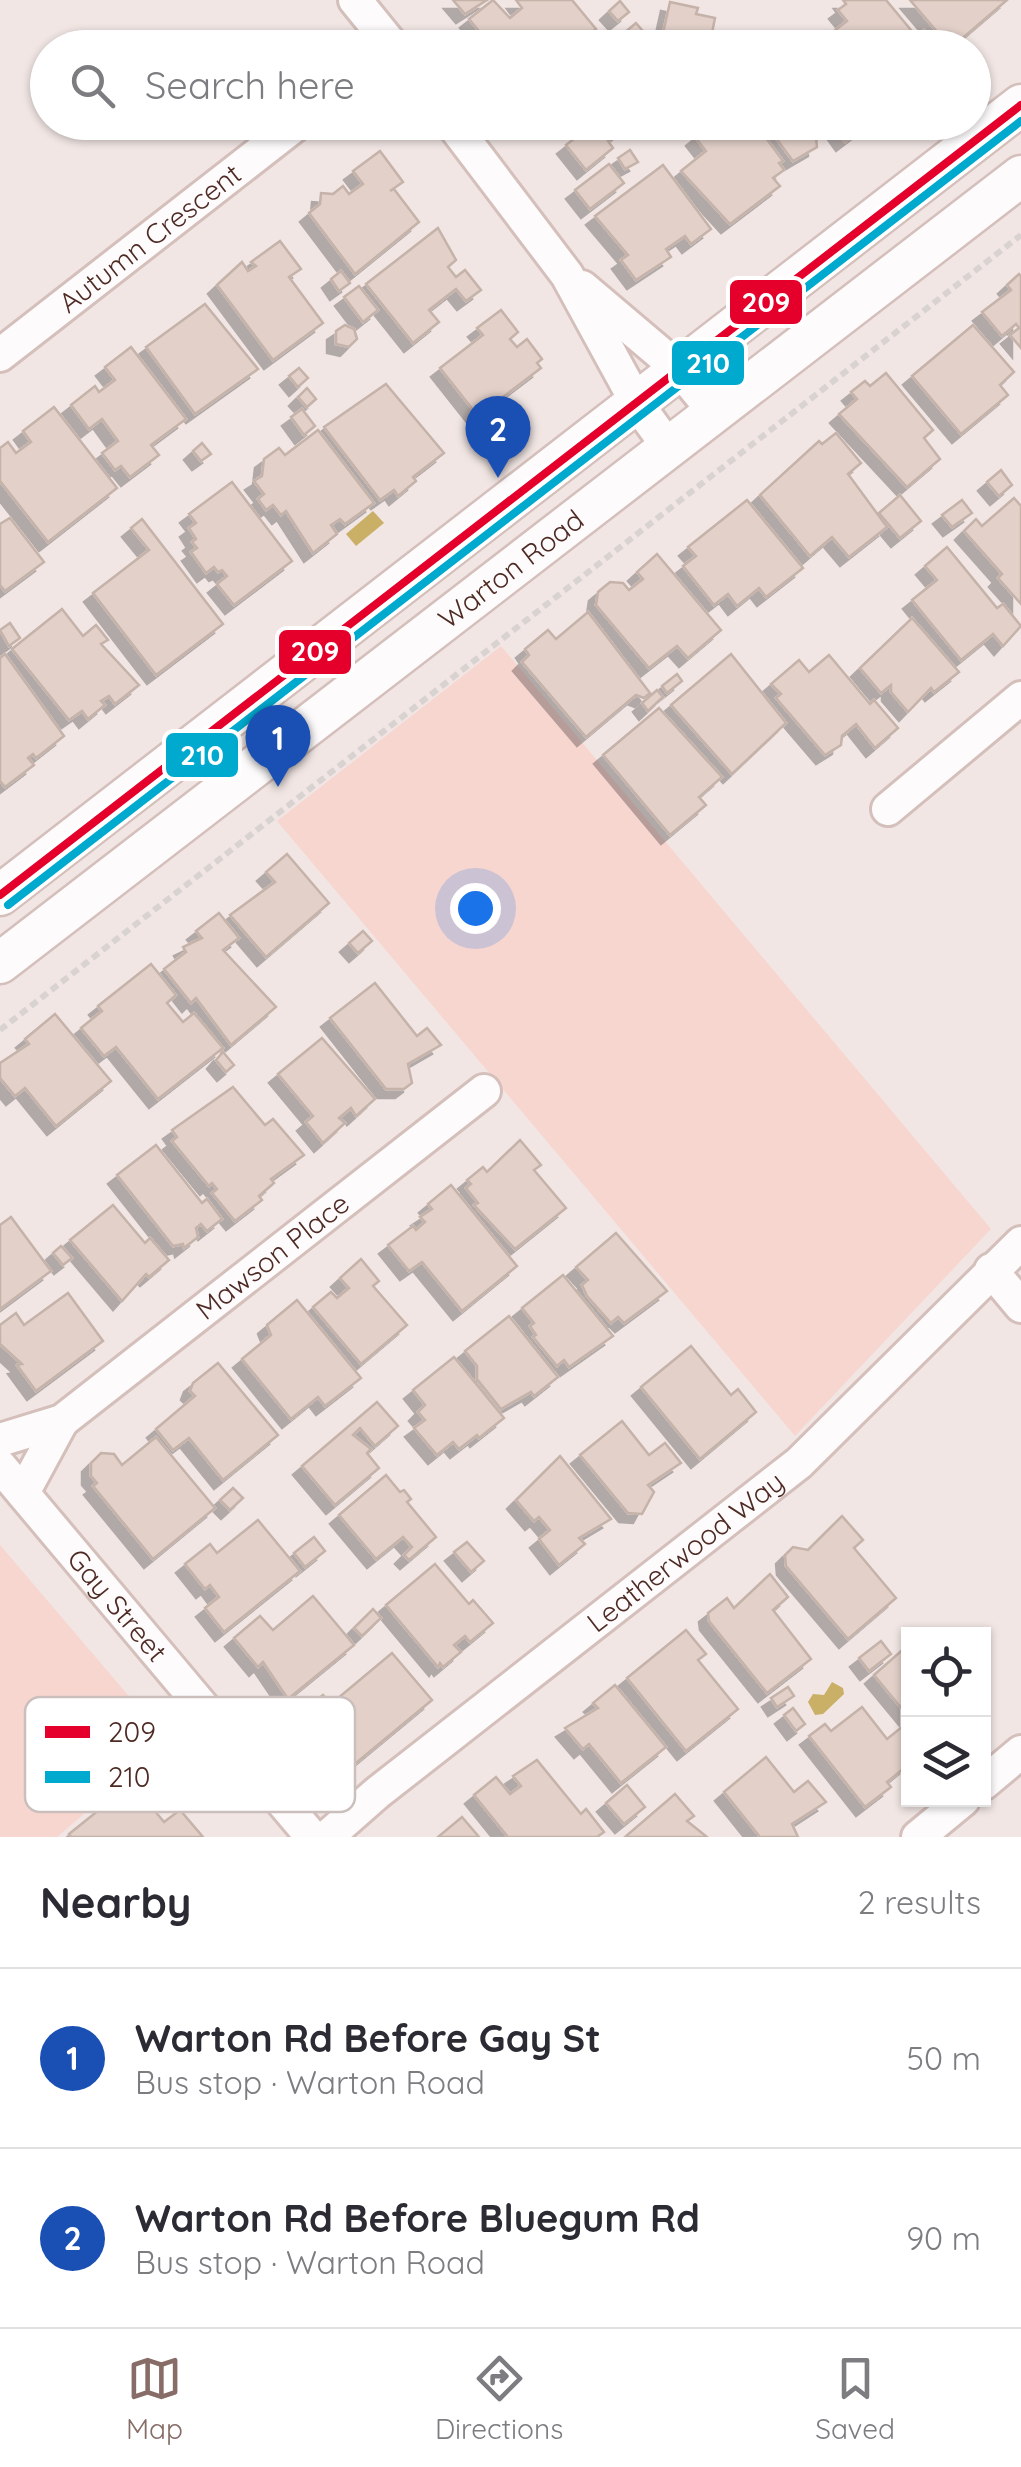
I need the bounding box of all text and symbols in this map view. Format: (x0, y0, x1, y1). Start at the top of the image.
search box (30, 30, 991, 140)
icon: search (65, 58, 120, 113)
text: Search here (145, 61, 355, 109)
street label: Autumn Crescent (51, 156, 248, 320)
line badge: 209 (728, 278, 804, 326)
text: 209 (741, 284, 791, 319)
line badge: 210 (670, 339, 746, 387)
text: 210 (686, 345, 730, 380)
pin: 2 (466, 396, 530, 478)
street label: Warton Road (431, 502, 590, 636)
line badge: 209 (277, 628, 353, 676)
text: 209 (290, 633, 340, 668)
pin: 1 (246, 704, 310, 787)
line badge: 210 (164, 731, 240, 779)
text: 210 (180, 737, 224, 772)
your location (450, 883, 501, 934)
street label: Mawson Place (188, 1185, 356, 1327)
street label: Leatherwood Way (580, 1464, 790, 1639)
street label: Gay Street (60, 1541, 175, 1669)
map controls (901, 1627, 991, 1807)
button: locate (901, 1627, 991, 1717)
legend (25, 1697, 355, 1812)
text: 209 (108, 1714, 156, 1749)
button: layers (901, 1717, 991, 1807)
text: 210 (108, 1759, 151, 1794)
text: Nearby (40, 1876, 191, 1929)
text: 2 results (858, 1882, 981, 1922)
text: Warton Rd Before Gay St (135, 2014, 601, 2062)
text: 1 (66, 2038, 79, 2078)
text: 50 m (907, 2038, 981, 2078)
text: Bus stop · Warton Road (135, 2062, 485, 2102)
text: Warton Rd Before Bluegum Rd (135, 2194, 700, 2242)
text: 2 (63, 2218, 82, 2258)
text: 90 m (906, 2218, 981, 2258)
text: Bus stop · Warton Road (135, 2242, 485, 2282)
tab: Map (126, 2351, 183, 2446)
tab: Directions (435, 2351, 563, 2446)
tab: Saved (815, 2351, 895, 2446)

